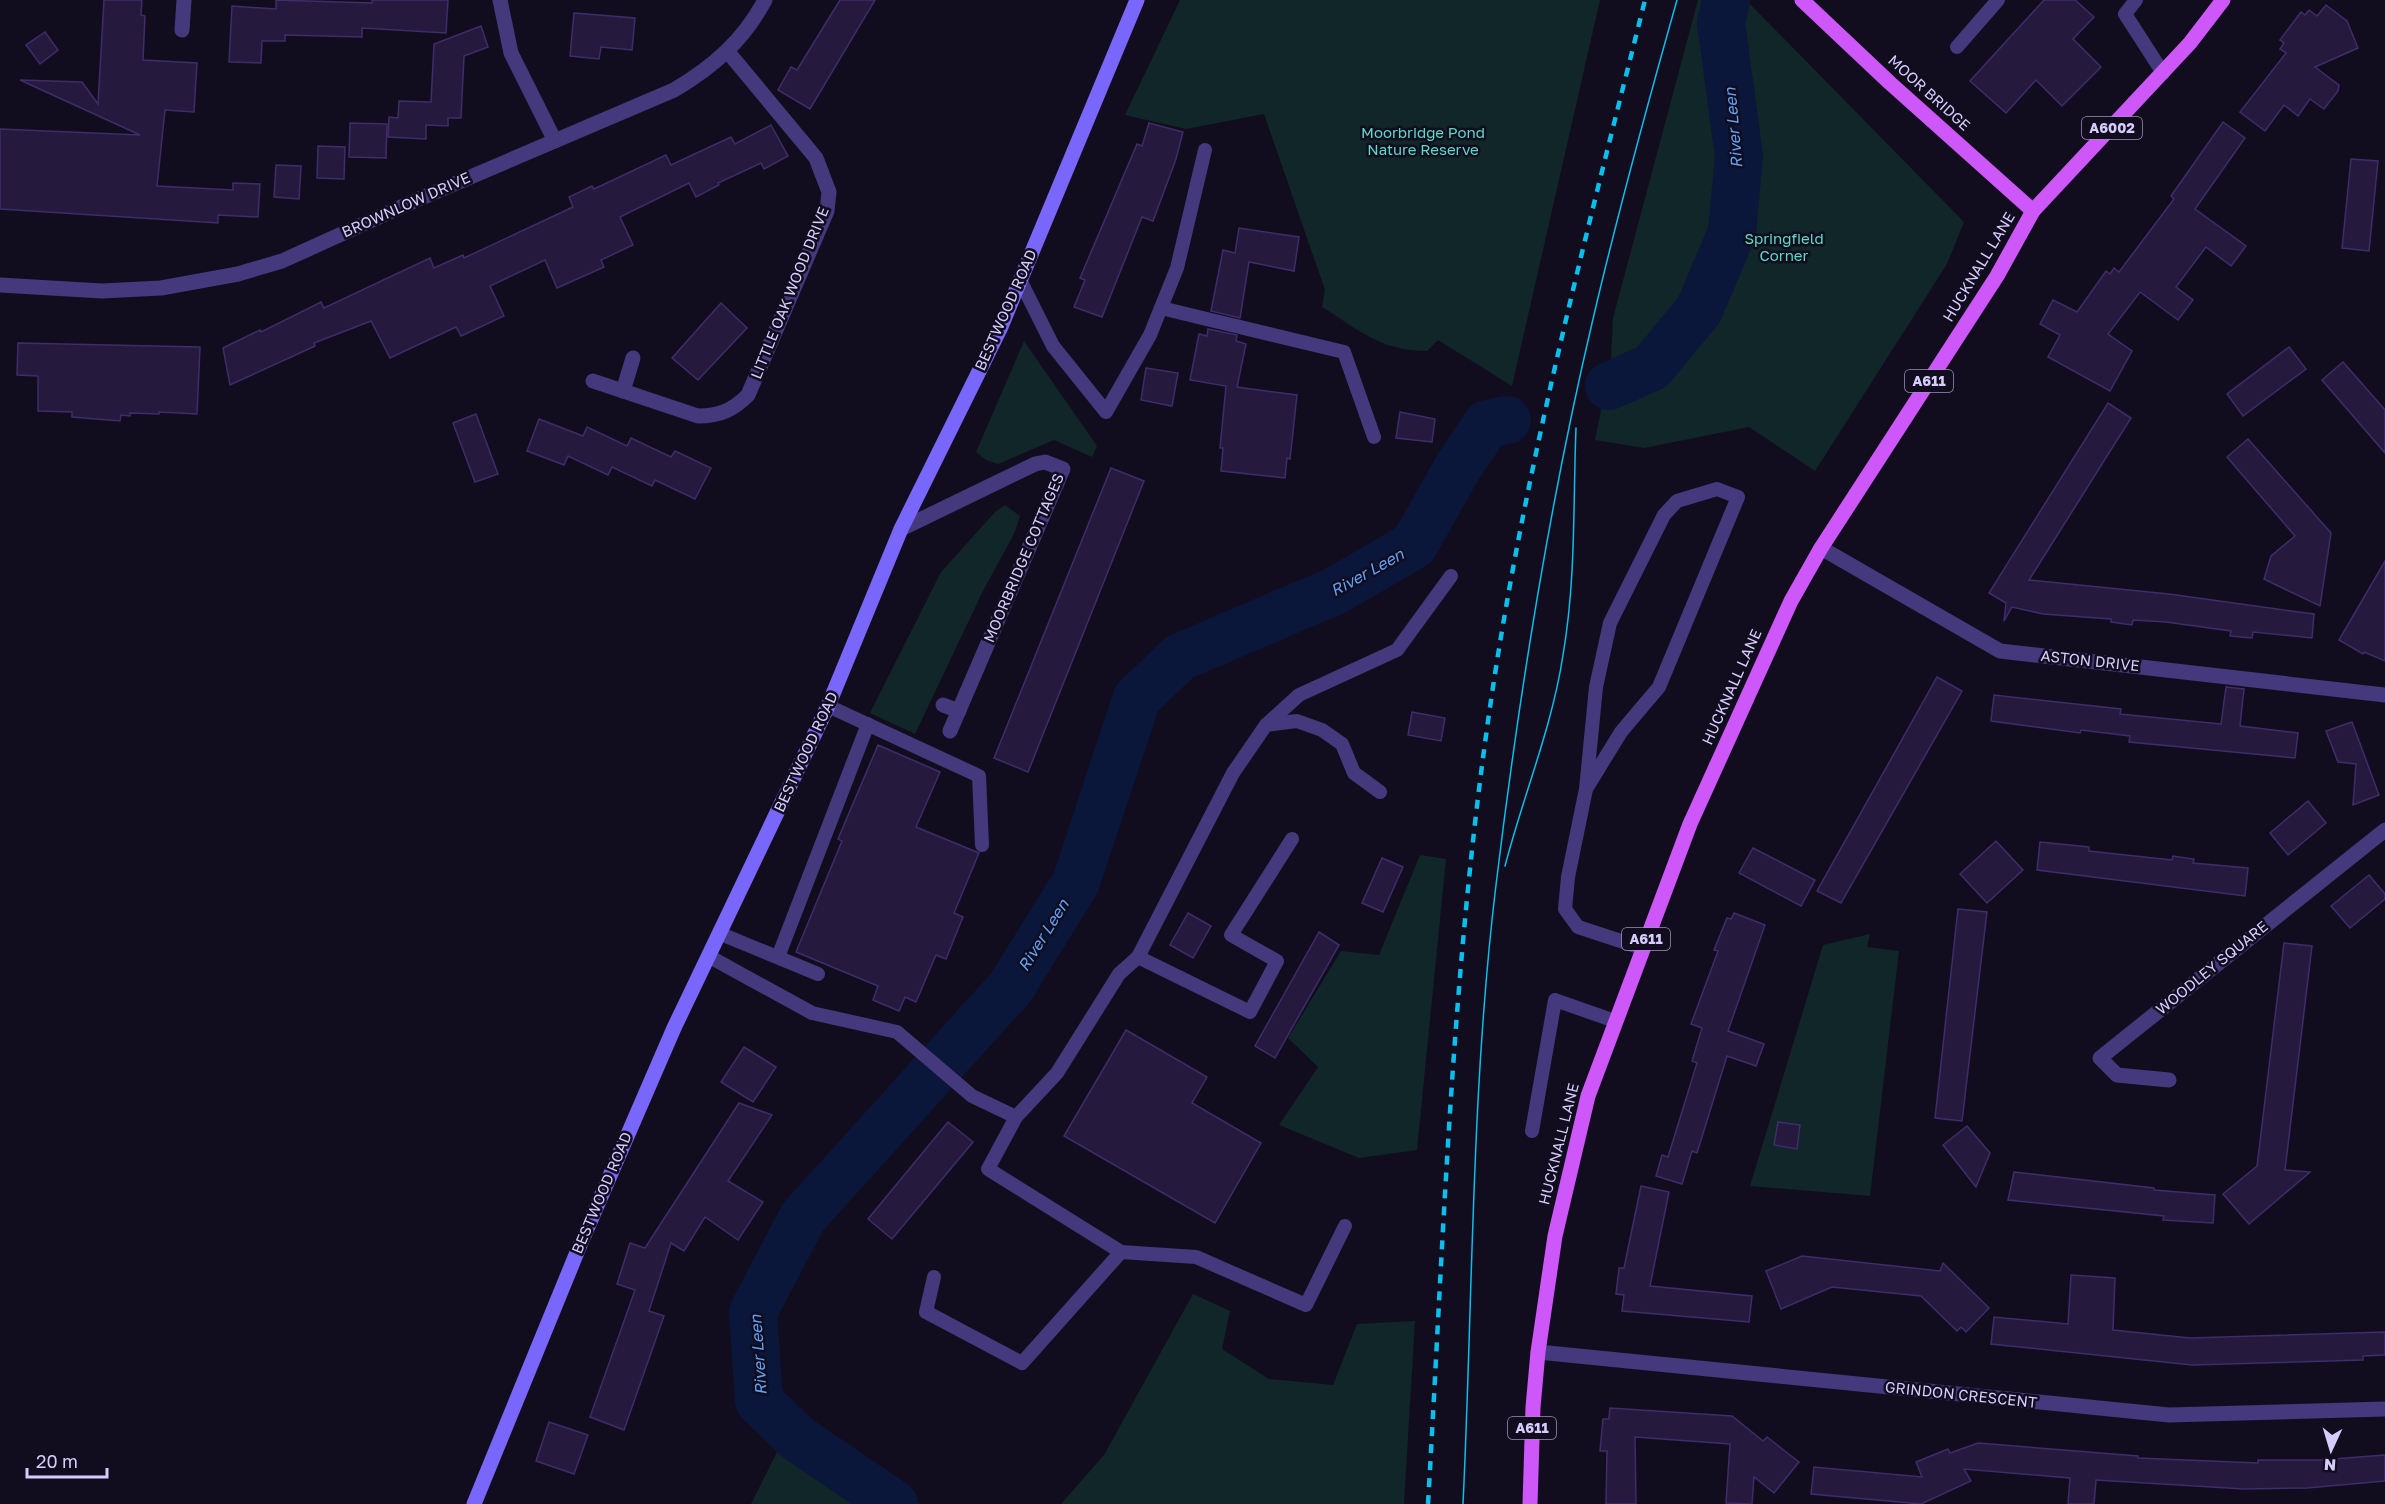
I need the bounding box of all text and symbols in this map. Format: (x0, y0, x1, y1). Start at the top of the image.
street label: MOOR BRIDGE (1885, 51, 1974, 134)
water label: River Leen (1719, 86, 1746, 169)
road number: A6002 (2082, 117, 2142, 139)
park label: Moorbridge Pond Nature Reserve (1361, 123, 1485, 158)
street label: BROWNLOW DRIVE (339, 168, 473, 241)
street label: LITTLE OAK WOOD DRIVE (746, 204, 832, 381)
street label: HUCKNALL LANE (1938, 208, 2018, 325)
park label: Springfield Corner (1744, 229, 1824, 264)
street label: BESTWOOD ROAD (970, 246, 1040, 373)
road number: A611 (1905, 370, 1953, 392)
street label: MOORBRIDGE COTTAGES (979, 470, 1067, 645)
water label: River Leen (1327, 543, 1408, 600)
street label: HUCKNALL LANE (1697, 626, 1765, 747)
street label: ASTON DRIVE (2040, 646, 2140, 674)
street label: BESTWOOD ROAD (769, 689, 841, 815)
water label: River Leen (1013, 895, 1073, 975)
street label: WOODLEY SQUARE (2152, 917, 2271, 1018)
road number: A611 (1622, 928, 1670, 950)
street label: HUCKNALL LANE (1534, 1081, 1582, 1206)
street label: BESTWOOD ROAD (567, 1129, 635, 1256)
water label: River Leen (745, 1313, 771, 1396)
street label: GRINDON CRESCENT (1884, 1377, 2038, 1411)
road number: A611 (1508, 1417, 1556, 1439)
north arrow (2301, 1420, 2361, 1480)
scale bar (27, 1441, 106, 1479)
text: 20 m (36, 1450, 78, 1472)
text: N (2323, 1455, 2337, 1475)

